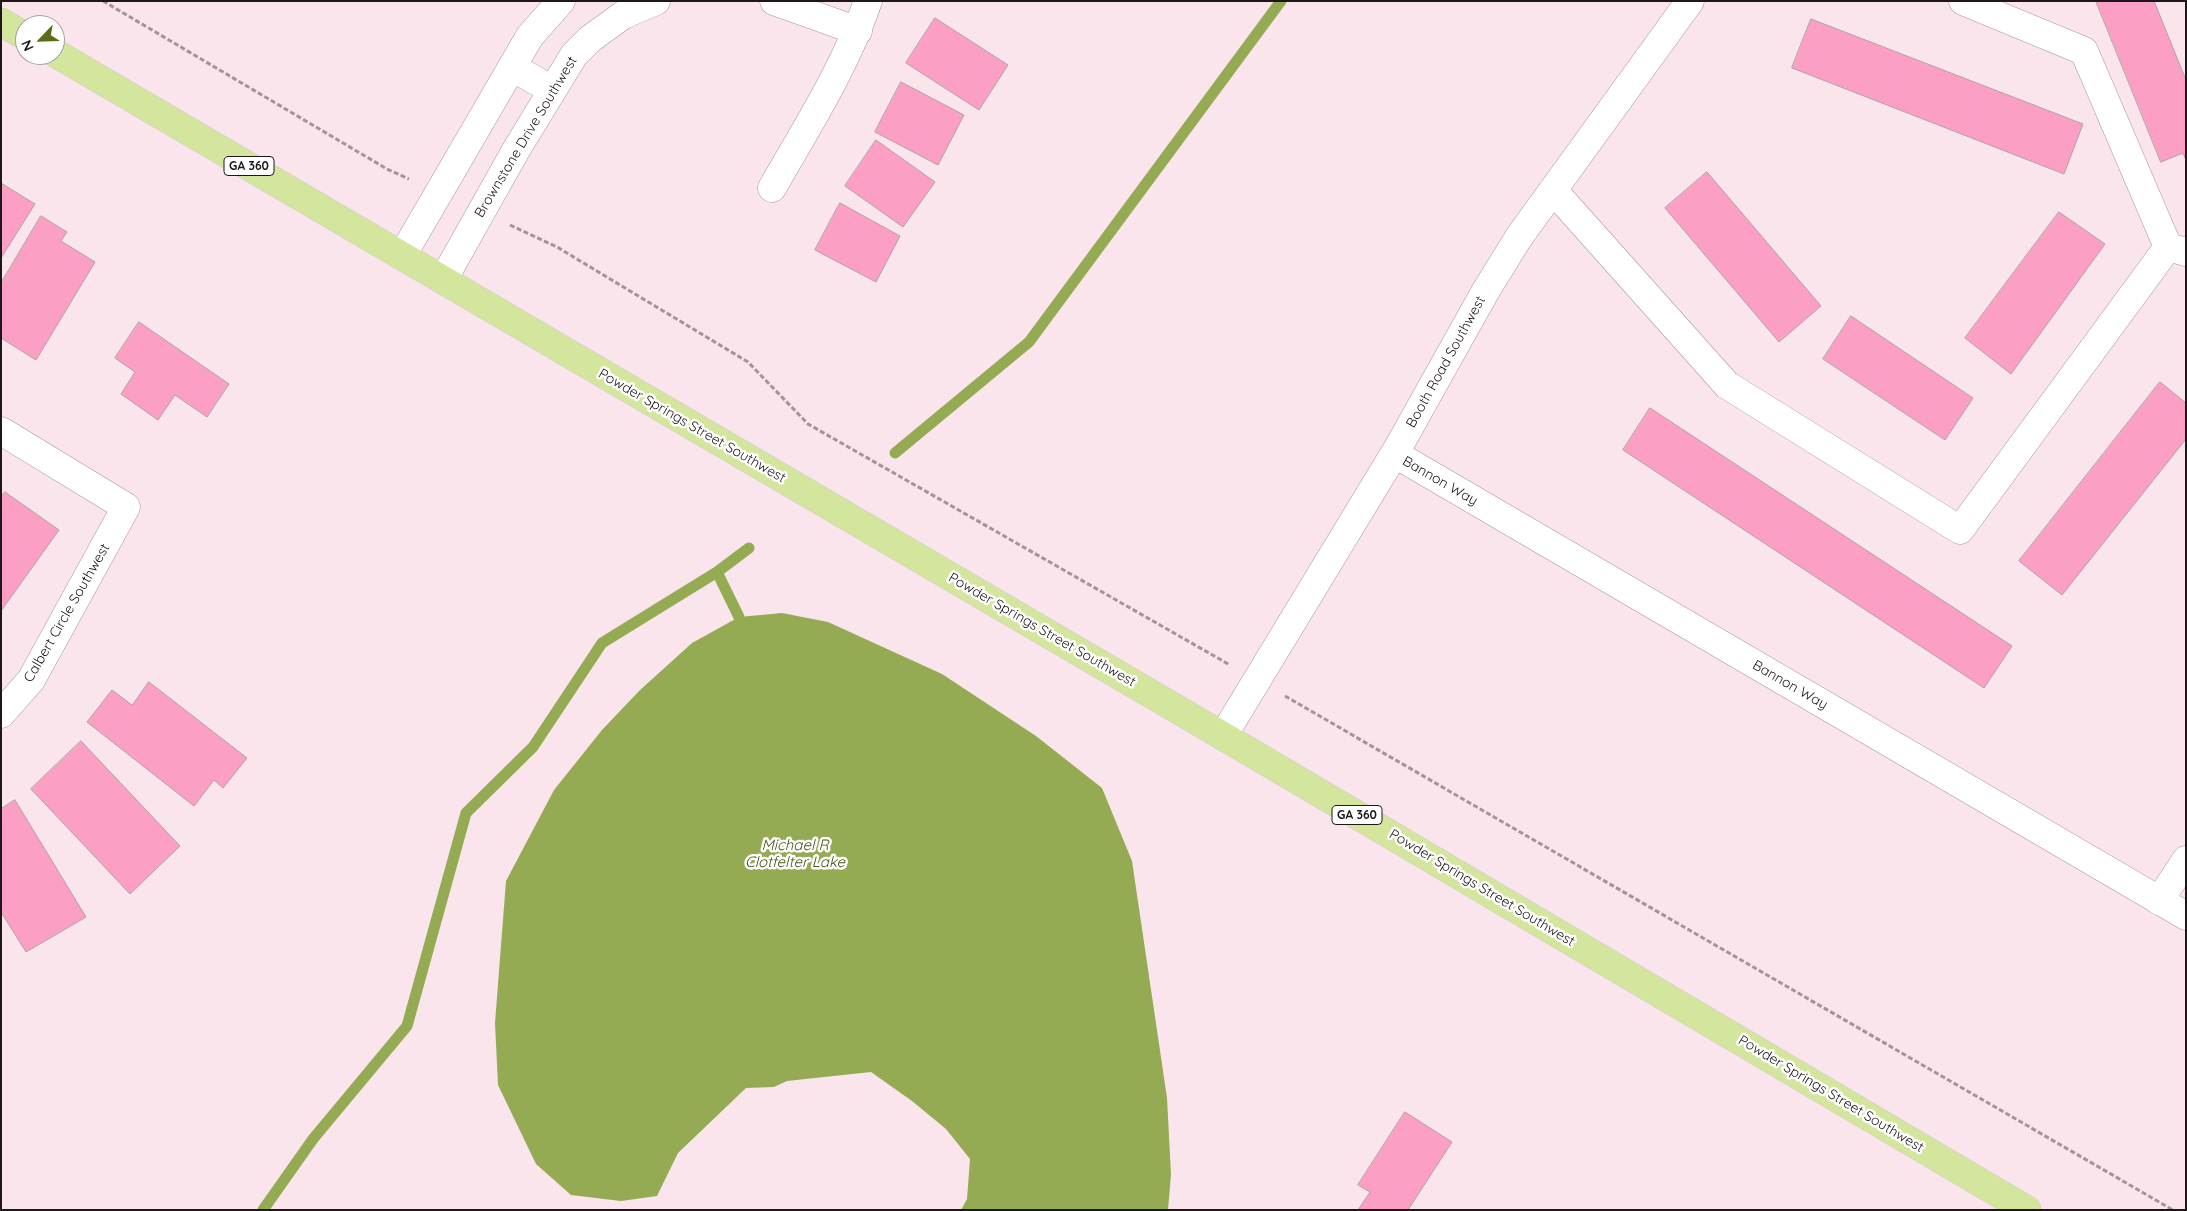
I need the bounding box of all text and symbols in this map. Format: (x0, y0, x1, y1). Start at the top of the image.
north arrow (15, 15, 65, 65)
text: N (17, 37, 38, 54)
street label: Brownstone Drive Southwest (471, 53, 581, 221)
road number: GA 360 (224, 157, 274, 176)
street label: Booth Road Southwest (1403, 293, 1489, 431)
street label: Powder Springs Street Southwest (595, 365, 789, 487)
street label: Bannon Way (1399, 453, 1481, 509)
street label: Calbert Circle Southwest (20, 541, 114, 685)
street label: Powder Springs Street Southwest (945, 569, 1139, 691)
street label: Bannon Way (1749, 657, 1831, 713)
road number: GA 360 (1332, 806, 1382, 824)
street label: Powder Springs Street Southwest (1386, 826, 1578, 950)
water label: Michael R Clotfelter Lake (745, 836, 845, 871)
street label: Powder Springs Street Southwest (1735, 1032, 1927, 1156)

